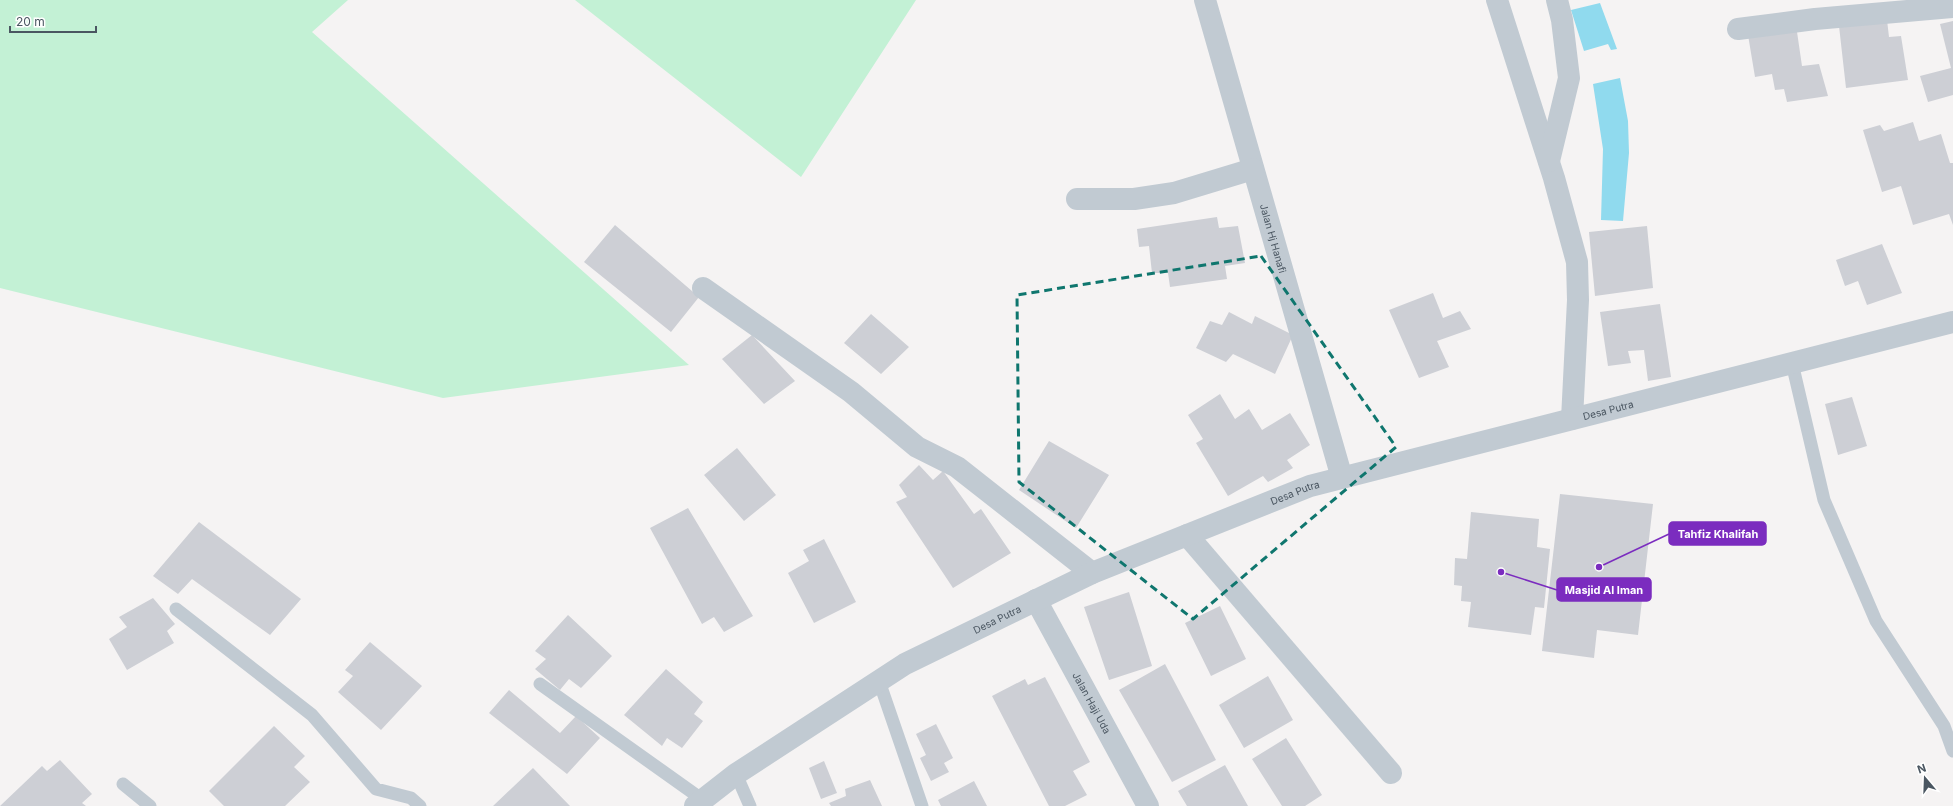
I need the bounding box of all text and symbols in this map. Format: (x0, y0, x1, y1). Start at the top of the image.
scale bar (10, 8, 96, 34)
text: 20 m (16, 14, 45, 29)
street label: Jalan Hj Hanafi (1258, 202, 1289, 274)
street label: Desa Putra (1582, 398, 1635, 422)
street label: Desa Putra (1269, 478, 1321, 507)
callout: Tahfiz Khalifah (1669, 522, 1766, 545)
text: Tahfiz Khalifah (1678, 527, 1758, 541)
callout: Masjid Al Iman (1557, 578, 1651, 601)
text: Masjid Al Iman (1565, 583, 1643, 597)
street label: Desa Putra (971, 602, 1023, 636)
street label: Jalan Haji Uda (1070, 670, 1113, 736)
north arrow (1905, 758, 1945, 798)
text: N (1915, 761, 1928, 777)

